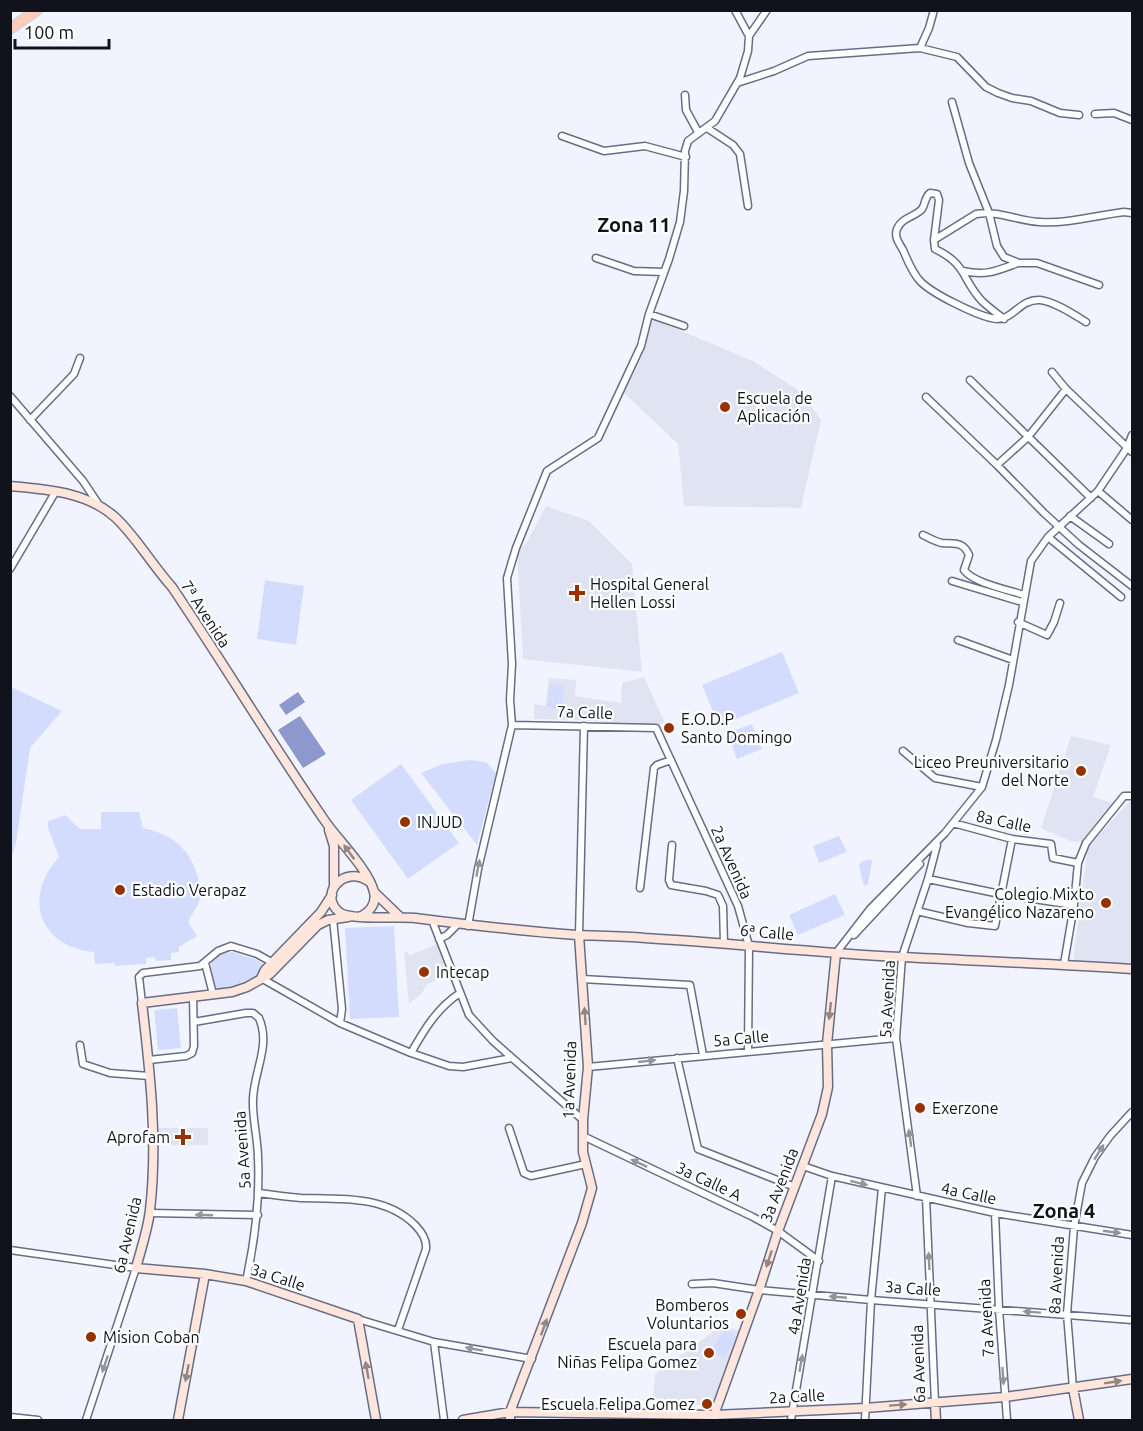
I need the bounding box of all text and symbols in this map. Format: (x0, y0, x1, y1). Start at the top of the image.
scale bar (15, 12, 110, 50)
text: 100 m (24, 22, 74, 42)
district label: Zona 11 (597, 213, 671, 236)
place label: Escuela de Aplicación (737, 389, 813, 425)
marker: Escuela de Aplicación (718, 400, 732, 414)
place label: Hospital General Hellen Lossi (590, 575, 709, 611)
street label: 7ª Avenida (178, 577, 234, 651)
marker: Hospital General Hellen Lossi (568, 584, 586, 602)
street label: 7a Calle (557, 702, 613, 722)
place label: E.O.D.P Santo Domingo (681, 710, 792, 746)
marker: E.O.D.P Santo Domingo (662, 721, 676, 735)
place label: Liceo Preuniversitario del Norte (914, 753, 1069, 789)
marker: Liceo Preuniversitario del Norte (1074, 764, 1088, 778)
street label: 8a Calle (975, 806, 1033, 836)
place label: INJUD (417, 813, 463, 831)
marker: INJUD (398, 815, 412, 829)
street label: 2a Avenida (708, 823, 756, 901)
one-way arrow (343, 844, 355, 860)
one-way arrow (474, 858, 483, 877)
place label: Estadio Verapaz (132, 881, 246, 899)
marker: Estadio Verapaz (113, 883, 127, 897)
place label: Colegio Mixto Evangélico Nazareno (945, 885, 1094, 921)
marker: Colegio Mixto Evangélico Nazareno (1099, 896, 1113, 910)
street label: 6ª Calle (739, 921, 795, 943)
street label: 5a Avenida (876, 959, 898, 1039)
place label: Intecap (436, 963, 489, 981)
marker: Intecap (417, 965, 431, 979)
one-way arrow (825, 1002, 835, 1021)
one-way arrow (580, 1006, 590, 1025)
street label: 5a Calle (712, 1027, 770, 1049)
street label: 1a Avenida (559, 1041, 579, 1119)
one-way arrow (637, 1056, 656, 1066)
place label: Exerzone (932, 1099, 998, 1117)
marker: Exerzone (913, 1101, 927, 1115)
street label: 5a Avenida (230, 1110, 254, 1190)
place label: Aprofam (107, 1128, 170, 1146)
marker: Aprofam (174, 1128, 192, 1146)
one-way arrow (905, 1128, 914, 1147)
street label: 3a Avenida (757, 1145, 801, 1225)
one-way arrow (1093, 1145, 1105, 1161)
one-way arrow (631, 1158, 648, 1167)
street label: 3a Calle A (673, 1158, 745, 1204)
one-way arrow (850, 1178, 868, 1188)
street label: 4a Calle (940, 1178, 998, 1208)
street label: 6a Avenida (109, 1195, 145, 1275)
district label: Zona 4 (1033, 1199, 1095, 1222)
one-way arrow (194, 1210, 213, 1220)
one-way arrow (1103, 1227, 1122, 1236)
street label: 8a Avenida (1045, 1235, 1067, 1315)
one-way arrow (764, 1250, 773, 1268)
one-way arrow (925, 1251, 934, 1270)
street label: 4a Avenida (784, 1256, 814, 1336)
street label: 3a Calle (249, 1260, 307, 1294)
street label: 3a Calle (884, 1277, 942, 1299)
street label: 7a Avenida (975, 1278, 997, 1358)
one-way arrow (828, 1292, 847, 1302)
place label: Bomberos Voluntarios (647, 1296, 729, 1332)
marker: Bomberos Voluntarios (734, 1307, 748, 1321)
one-way arrow (1023, 1307, 1042, 1316)
one-way arrow (539, 1317, 549, 1335)
street label: 6a Avenida (908, 1325, 928, 1403)
place label: Mision Coban (103, 1328, 200, 1346)
marker: Mision Coban (84, 1330, 98, 1344)
place label: Escuela para Niñas Felipa Gomez (557, 1335, 697, 1371)
one-way arrow (464, 1344, 483, 1353)
marker: Escuela para Niñas Felipa Gomez (702, 1346, 716, 1360)
one-way arrow (797, 1353, 806, 1372)
one-way arrow (100, 1355, 110, 1373)
one-way arrow (362, 1360, 371, 1379)
one-way arrow (182, 1363, 191, 1382)
one-way arrow (999, 1367, 1008, 1386)
one-way arrow (1103, 1377, 1122, 1386)
street label: 2a Calle (768, 1386, 826, 1406)
place label: Escuela Felipa Gomez (541, 1395, 695, 1413)
marker: Escuela Felipa Gomez (700, 1397, 714, 1411)
one-way arrow (889, 1401, 908, 1410)

